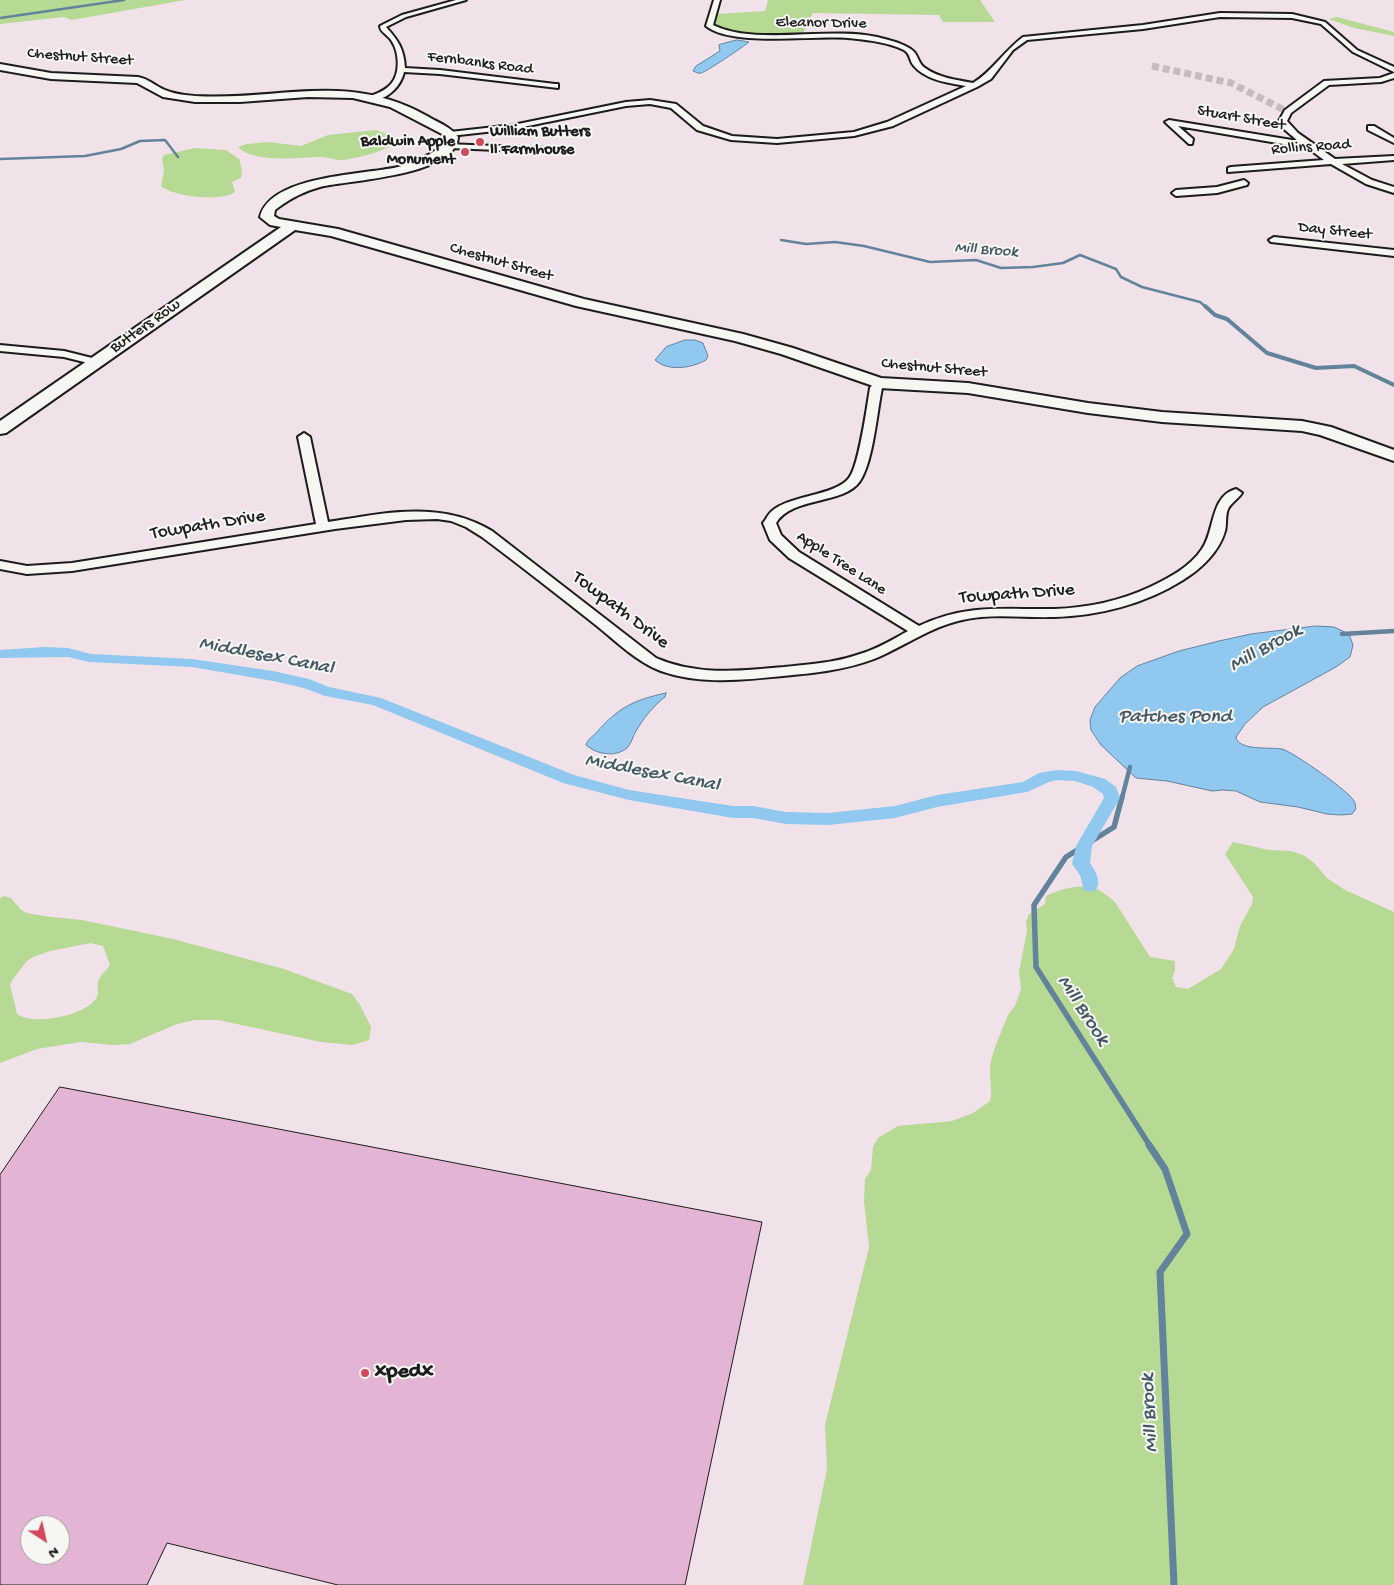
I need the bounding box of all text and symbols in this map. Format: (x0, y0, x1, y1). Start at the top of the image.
street label: Eleanor Drive (775, 14, 867, 34)
street label: Chestnut Street (26, 45, 134, 71)
street label: Fernbanks Road (426, 48, 534, 80)
street label: Stuart Street (1196, 102, 1286, 136)
place label: William Butters II Farmhouse (490, 123, 590, 161)
place label: Baldwin Apple Monument (361, 133, 455, 171)
marker: William Butters II Farmhouse (474, 136, 486, 148)
street label: Rollins Road (1271, 136, 1351, 160)
marker: Baldwin Apple Monument (459, 146, 471, 158)
street label: Day Street (1297, 219, 1373, 245)
street label: Chestnut Street (447, 239, 555, 287)
water label: Mill Brook (954, 239, 1018, 263)
street label: Butters Row (107, 296, 185, 358)
street label: Chestnut Street (880, 355, 988, 383)
street label: Towpath Drive (149, 506, 267, 546)
street label: Apple Tree Lane (792, 528, 890, 600)
street label: Towpath Drive (567, 567, 673, 655)
street label: Towpath Drive (959, 580, 1075, 610)
water label: Mill Brook (1226, 619, 1306, 679)
water label: Middlesex Canal (197, 632, 335, 682)
water label: Patches Pond (1119, 706, 1231, 730)
water label: Middlesex Canal (583, 749, 721, 799)
water label: Mill Brook (1050, 971, 1114, 1051)
place label: xpedx (375, 1360, 433, 1386)
marker: xpedx (359, 1367, 371, 1379)
water label: Mill Brook (1137, 1373, 1165, 1453)
north arrow (20, 1515, 70, 1565)
text: N (45, 1542, 62, 1561)

